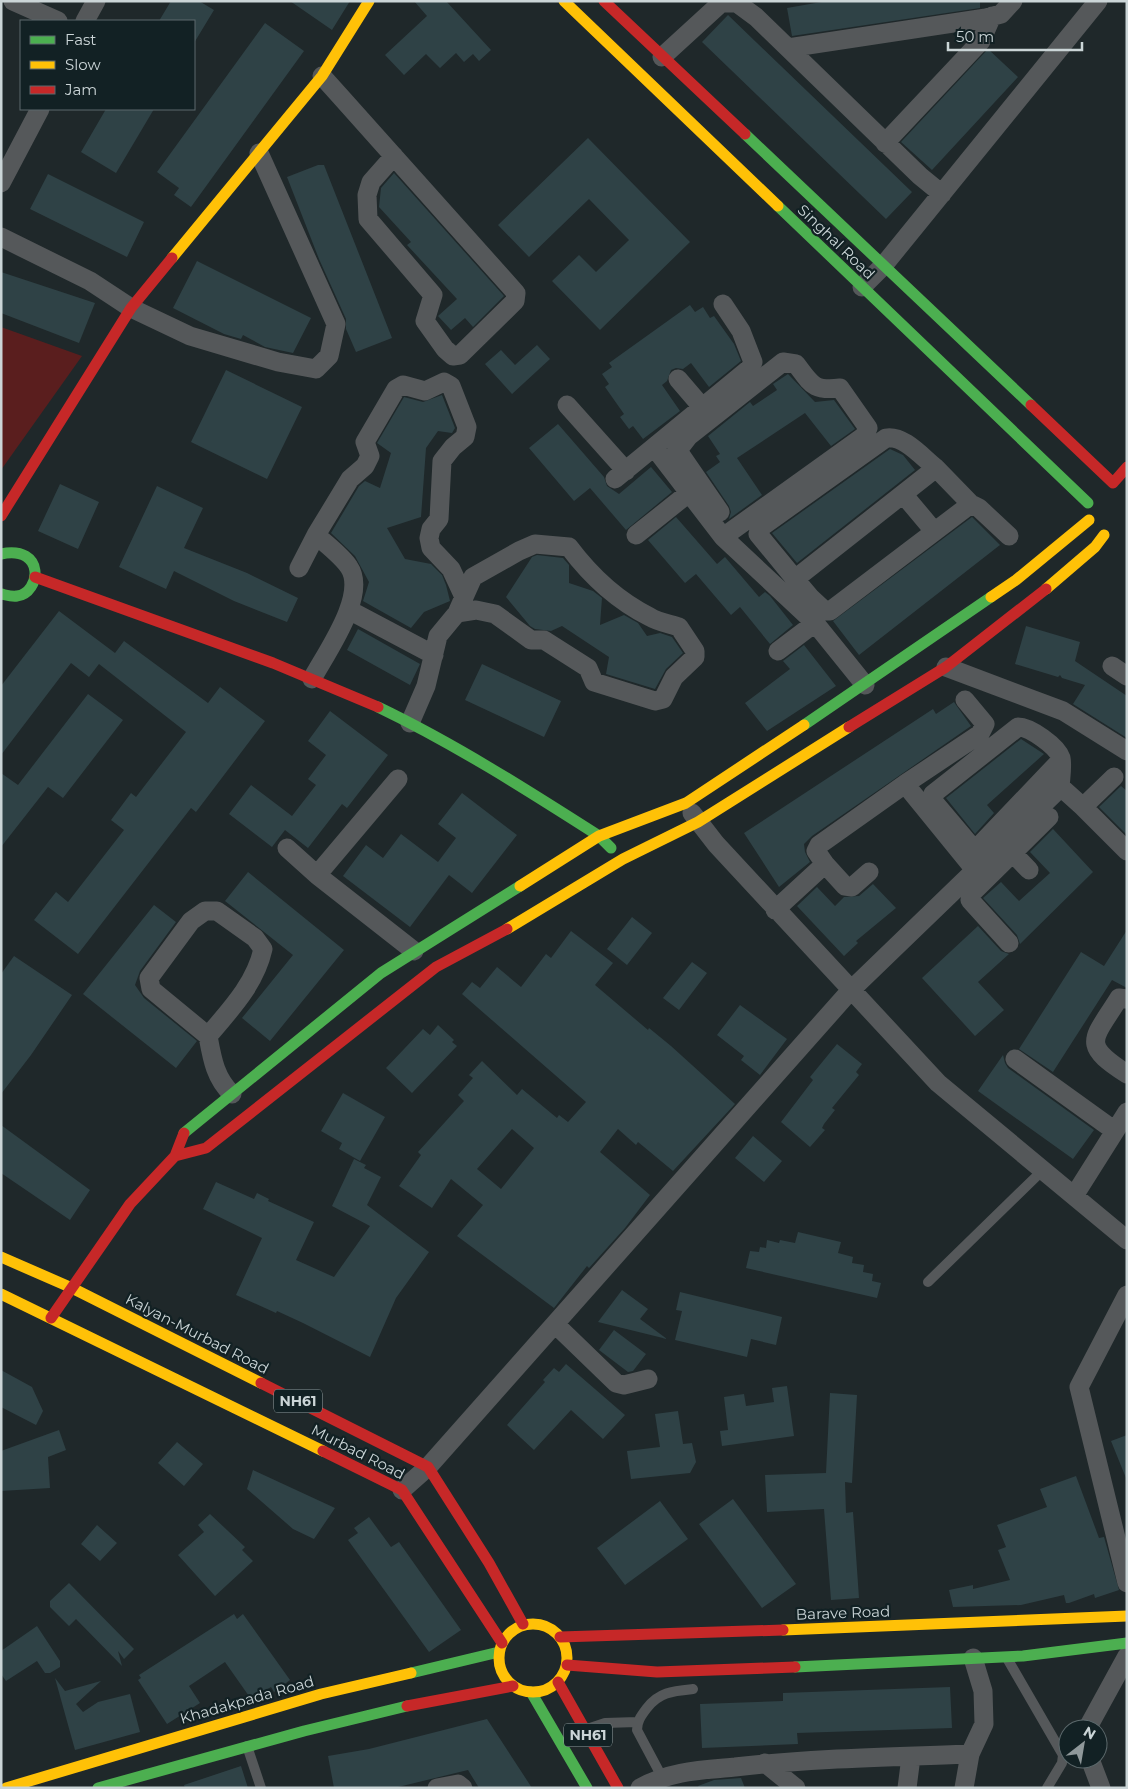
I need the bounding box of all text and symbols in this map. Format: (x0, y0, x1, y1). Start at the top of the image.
legend (20, 20, 195, 110)
scale bar (948, 20, 1082, 52)
text: 50 m (956, 27, 994, 46)
text: Fast (65, 30, 96, 49)
text: Slow (65, 55, 101, 74)
text: Jam (64, 80, 97, 99)
street label: Singhal Road (794, 200, 879, 283)
street label: Kalyan-Murbad Road (122, 1289, 272, 1378)
road number: NH61 (274, 1390, 322, 1412)
street label: Murbad Road (308, 1420, 408, 1483)
street label: Barave Road (795, 1601, 890, 1624)
street label: Khadakpada Road (178, 1671, 316, 1728)
north arrow (1058, 1719, 1108, 1769)
text: N (1080, 1722, 1099, 1743)
road number: NH61 (564, 1724, 612, 1746)

